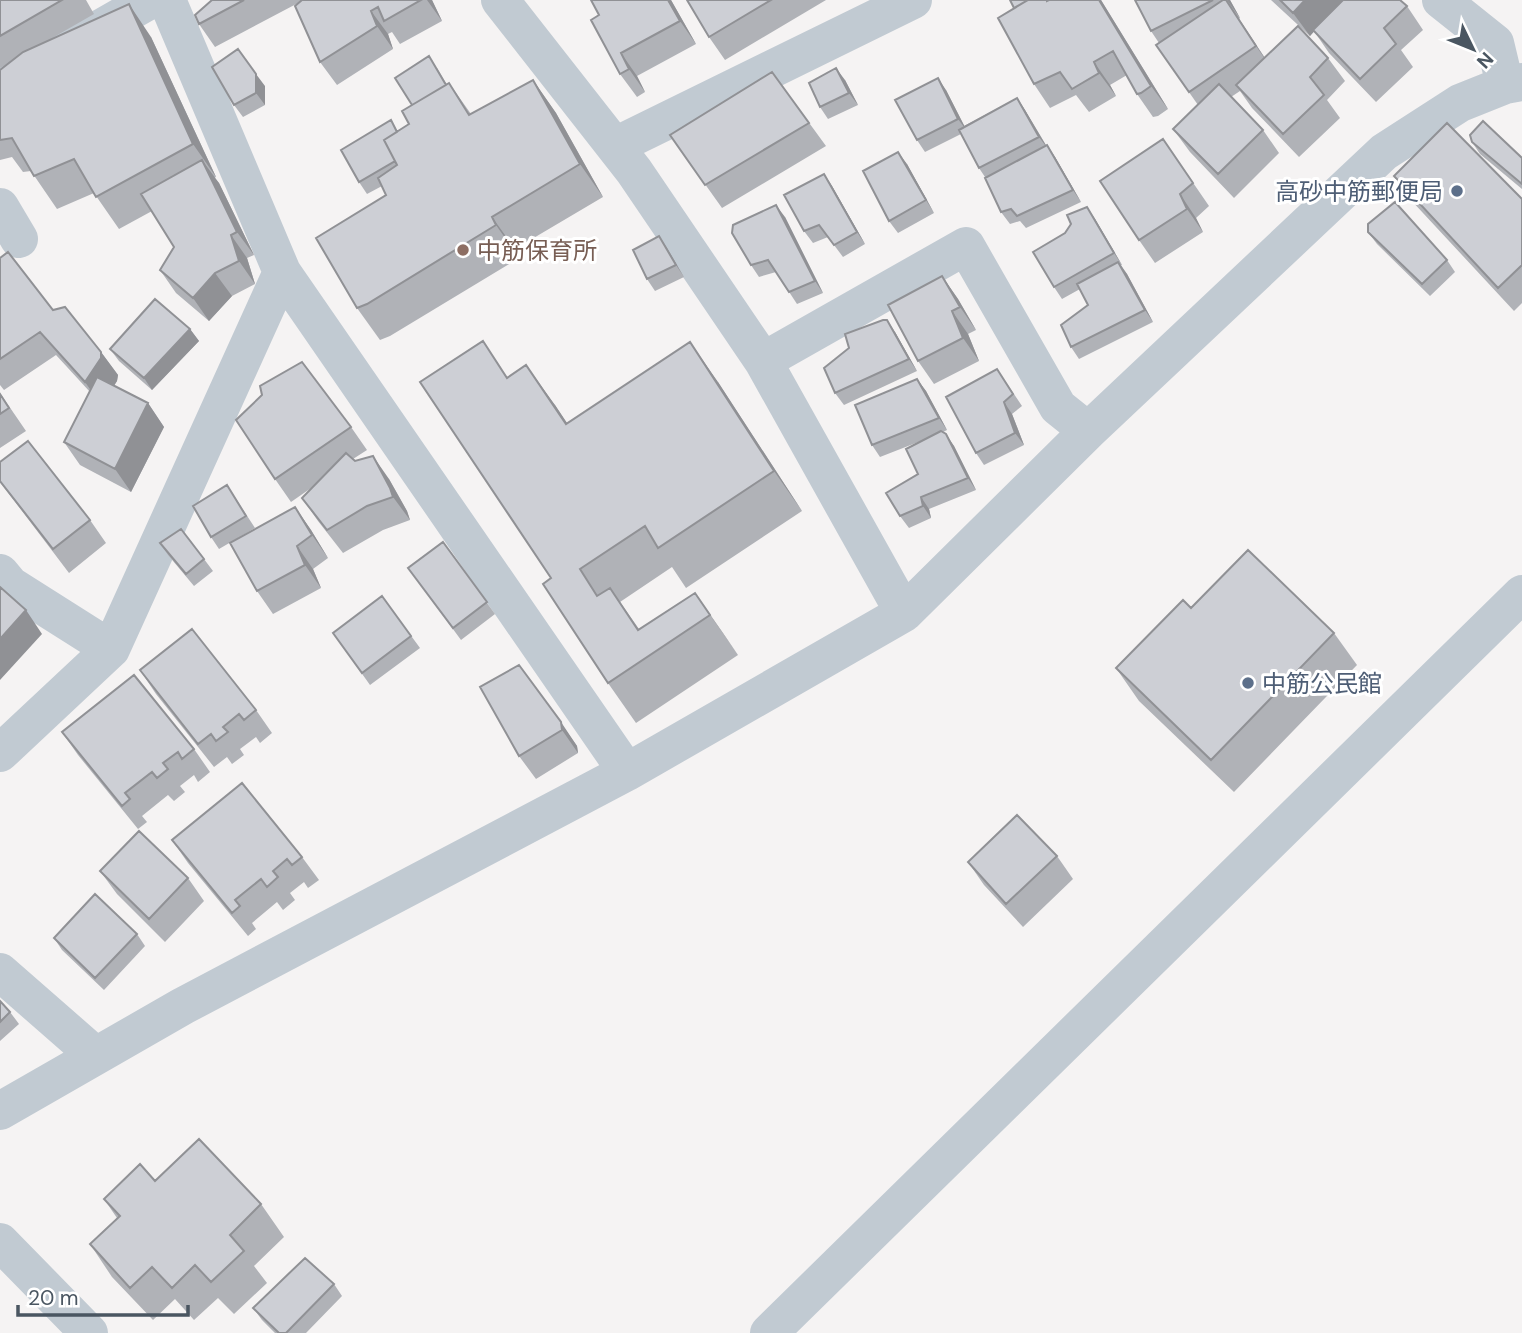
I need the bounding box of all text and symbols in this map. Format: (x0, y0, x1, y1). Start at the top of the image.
north arrow (1438, 14, 1508, 84)
text: N (1471, 47, 1499, 74)
place label: 高砂中筋郵便局 (1275, 176, 1443, 207)
marker: 高砂中筋郵便局 (1449, 183, 1465, 199)
place label: 中筋保育所 (477, 235, 597, 266)
marker: 中筋保育所 (455, 242, 471, 258)
place label: 中筋公民館 (1262, 668, 1382, 699)
marker: 中筋公民館 (1240, 675, 1256, 691)
scale bar (18, 1274, 187, 1318)
text: 20 m (28, 1284, 79, 1312)

